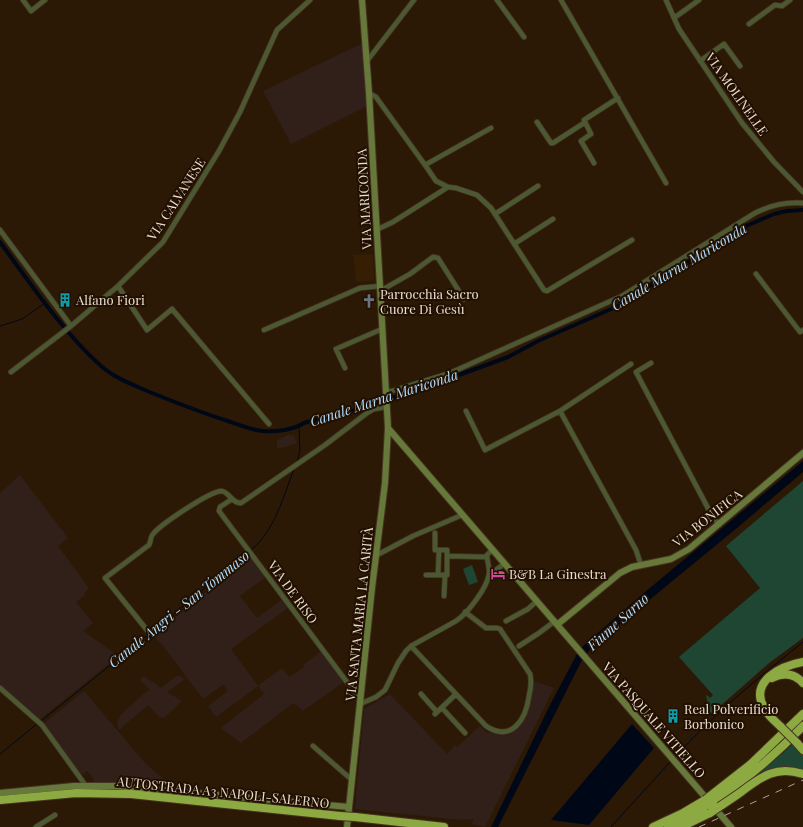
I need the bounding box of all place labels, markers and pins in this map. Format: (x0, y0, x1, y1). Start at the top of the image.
place label: Parrocchia Sacro Cuore Di Gesù (380, 285, 479, 317)
place label: Alfano Fiori (75, 291, 145, 308)
building icon: Alfano Fiori (57, 292, 73, 308)
church icon: Parrocchia Sacro Cuore Di Gesù (361, 293, 377, 309)
place label: B&B La Ginestra (509, 565, 607, 582)
hotel icon: B&B La Ginestra (490, 566, 506, 582)
place label: Real Polverificio Borbonico (684, 700, 778, 732)
building icon: Real Polverificio Borbonico (665, 708, 681, 724)

